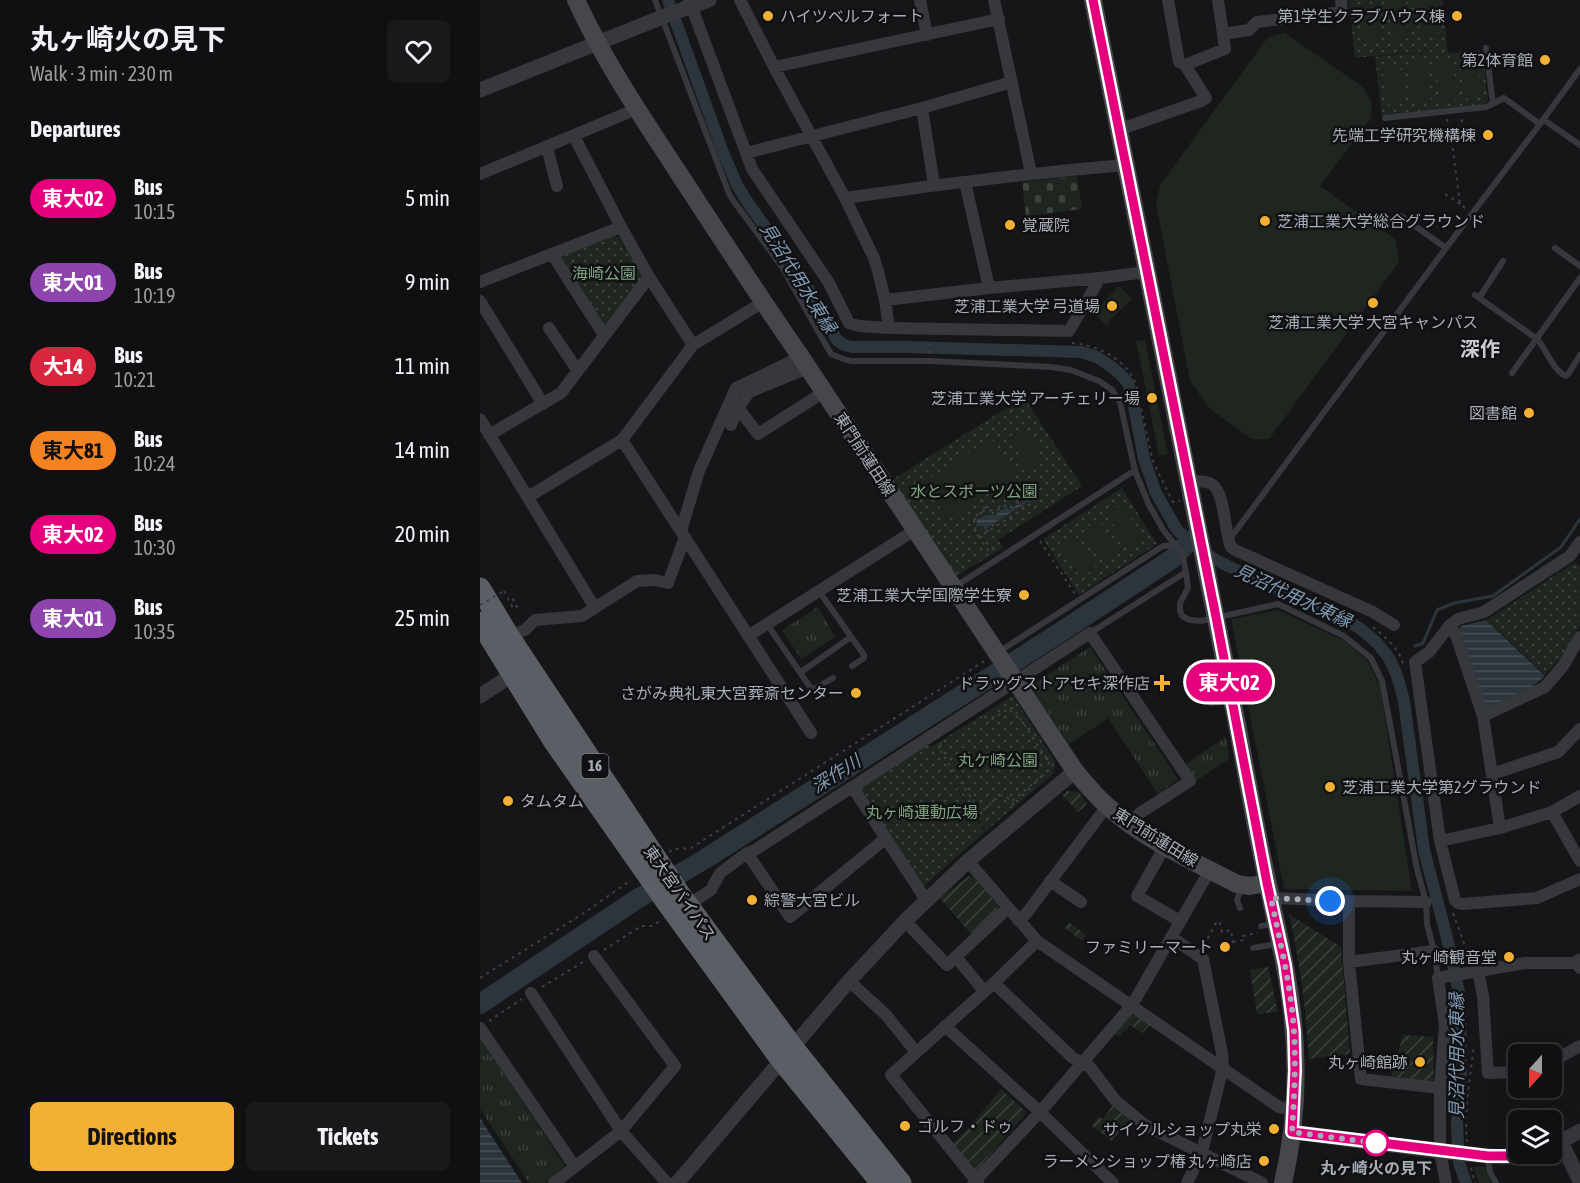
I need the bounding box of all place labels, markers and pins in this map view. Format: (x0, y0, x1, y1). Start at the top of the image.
place label: ハイツベルフォート (780, 7, 924, 25)
place label: 第1学生クラブハウス棟 (1277, 7, 1445, 25)
marker: ハイツベルフォート (761, 9, 775, 23)
marker: 第1学生クラブハウス棟 (1450, 9, 1464, 23)
place label: 第2体育館 (1461, 51, 1533, 69)
marker: 第2体育館 (1538, 53, 1552, 67)
place label: 先端工学研究機構棟 (1332, 126, 1476, 144)
marker: 先端工学研究機構棟 (1481, 128, 1495, 142)
place label: 芝浦工業大学総合グラウンド (1277, 212, 1485, 230)
marker: 芝浦工業大学総合グラウンド (1258, 214, 1272, 228)
place label: 覚蔵院 (1022, 216, 1070, 234)
marker: 覚蔵院 (1003, 218, 1017, 232)
marker: 芝浦工業大学 大宮キャンパス (1366, 296, 1380, 310)
place label: 芝浦工業大学 弓道場 (954, 297, 1100, 315)
marker: 芝浦工業大学 弓道場 (1105, 299, 1119, 313)
place label: 芝浦工業大学 大宮キャンパス (1268, 313, 1478, 331)
place label: 芝浦工業大学 アーチェリー場 (931, 389, 1140, 407)
marker: 芝浦工業大学 アーチェリー場 (1145, 391, 1159, 405)
place label: 図書館 (1469, 404, 1517, 422)
marker: 図書館 (1522, 406, 1536, 420)
place label: 芝浦工業大学国際学生寮 (836, 586, 1012, 604)
marker: 芝浦工業大学国際学生寮 (1017, 588, 1031, 602)
place label: ドラッグストアセキ深作店 (958, 674, 1150, 692)
marker: ドラッグストアセキ深作店 (1155, 676, 1169, 690)
place label: さがみ典礼東大宮葬斎センター (620, 684, 844, 702)
marker: さがみ典礼東大宮葬斎センター (849, 686, 863, 700)
place label: 芝浦工業大学第2グラウンド (1342, 778, 1542, 796)
marker: 芝浦工業大学第2グラウンド (1323, 780, 1337, 794)
place label: タムタム (520, 792, 584, 810)
marker: タムタム (501, 794, 515, 808)
place label: 綜警大宮ビル (764, 891, 860, 909)
marker: 綜警大宮ビル (745, 893, 759, 907)
place label: ファミリーマート (1085, 938, 1213, 956)
marker: ファミリーマート (1218, 940, 1232, 954)
place label: 丸ヶ崎観音堂 (1401, 948, 1497, 966)
marker: 丸ヶ崎観音堂 (1502, 950, 1516, 964)
place label: 丸ヶ崎館跡 (1328, 1053, 1408, 1071)
marker: 丸ヶ崎館跡 (1413, 1055, 1427, 1069)
place label: ゴルフ・ドゥ (917, 1117, 1013, 1135)
marker: ゴルフ・ドゥ (898, 1119, 912, 1133)
place label: サイクルショップ丸栄 (1103, 1120, 1262, 1138)
marker: サイクルショップ丸栄 (1267, 1122, 1281, 1136)
marker: 丸ヶ崎火の見下 (1363, 1130, 1389, 1156)
place label: ラーメンショップ椿 丸ヶ崎店 (1042, 1152, 1252, 1170)
marker: ラーメンショップ椿 丸ヶ崎店 (1257, 1154, 1271, 1168)
place label: 丸ヶ崎火の見下 (1320, 1159, 1432, 1177)

